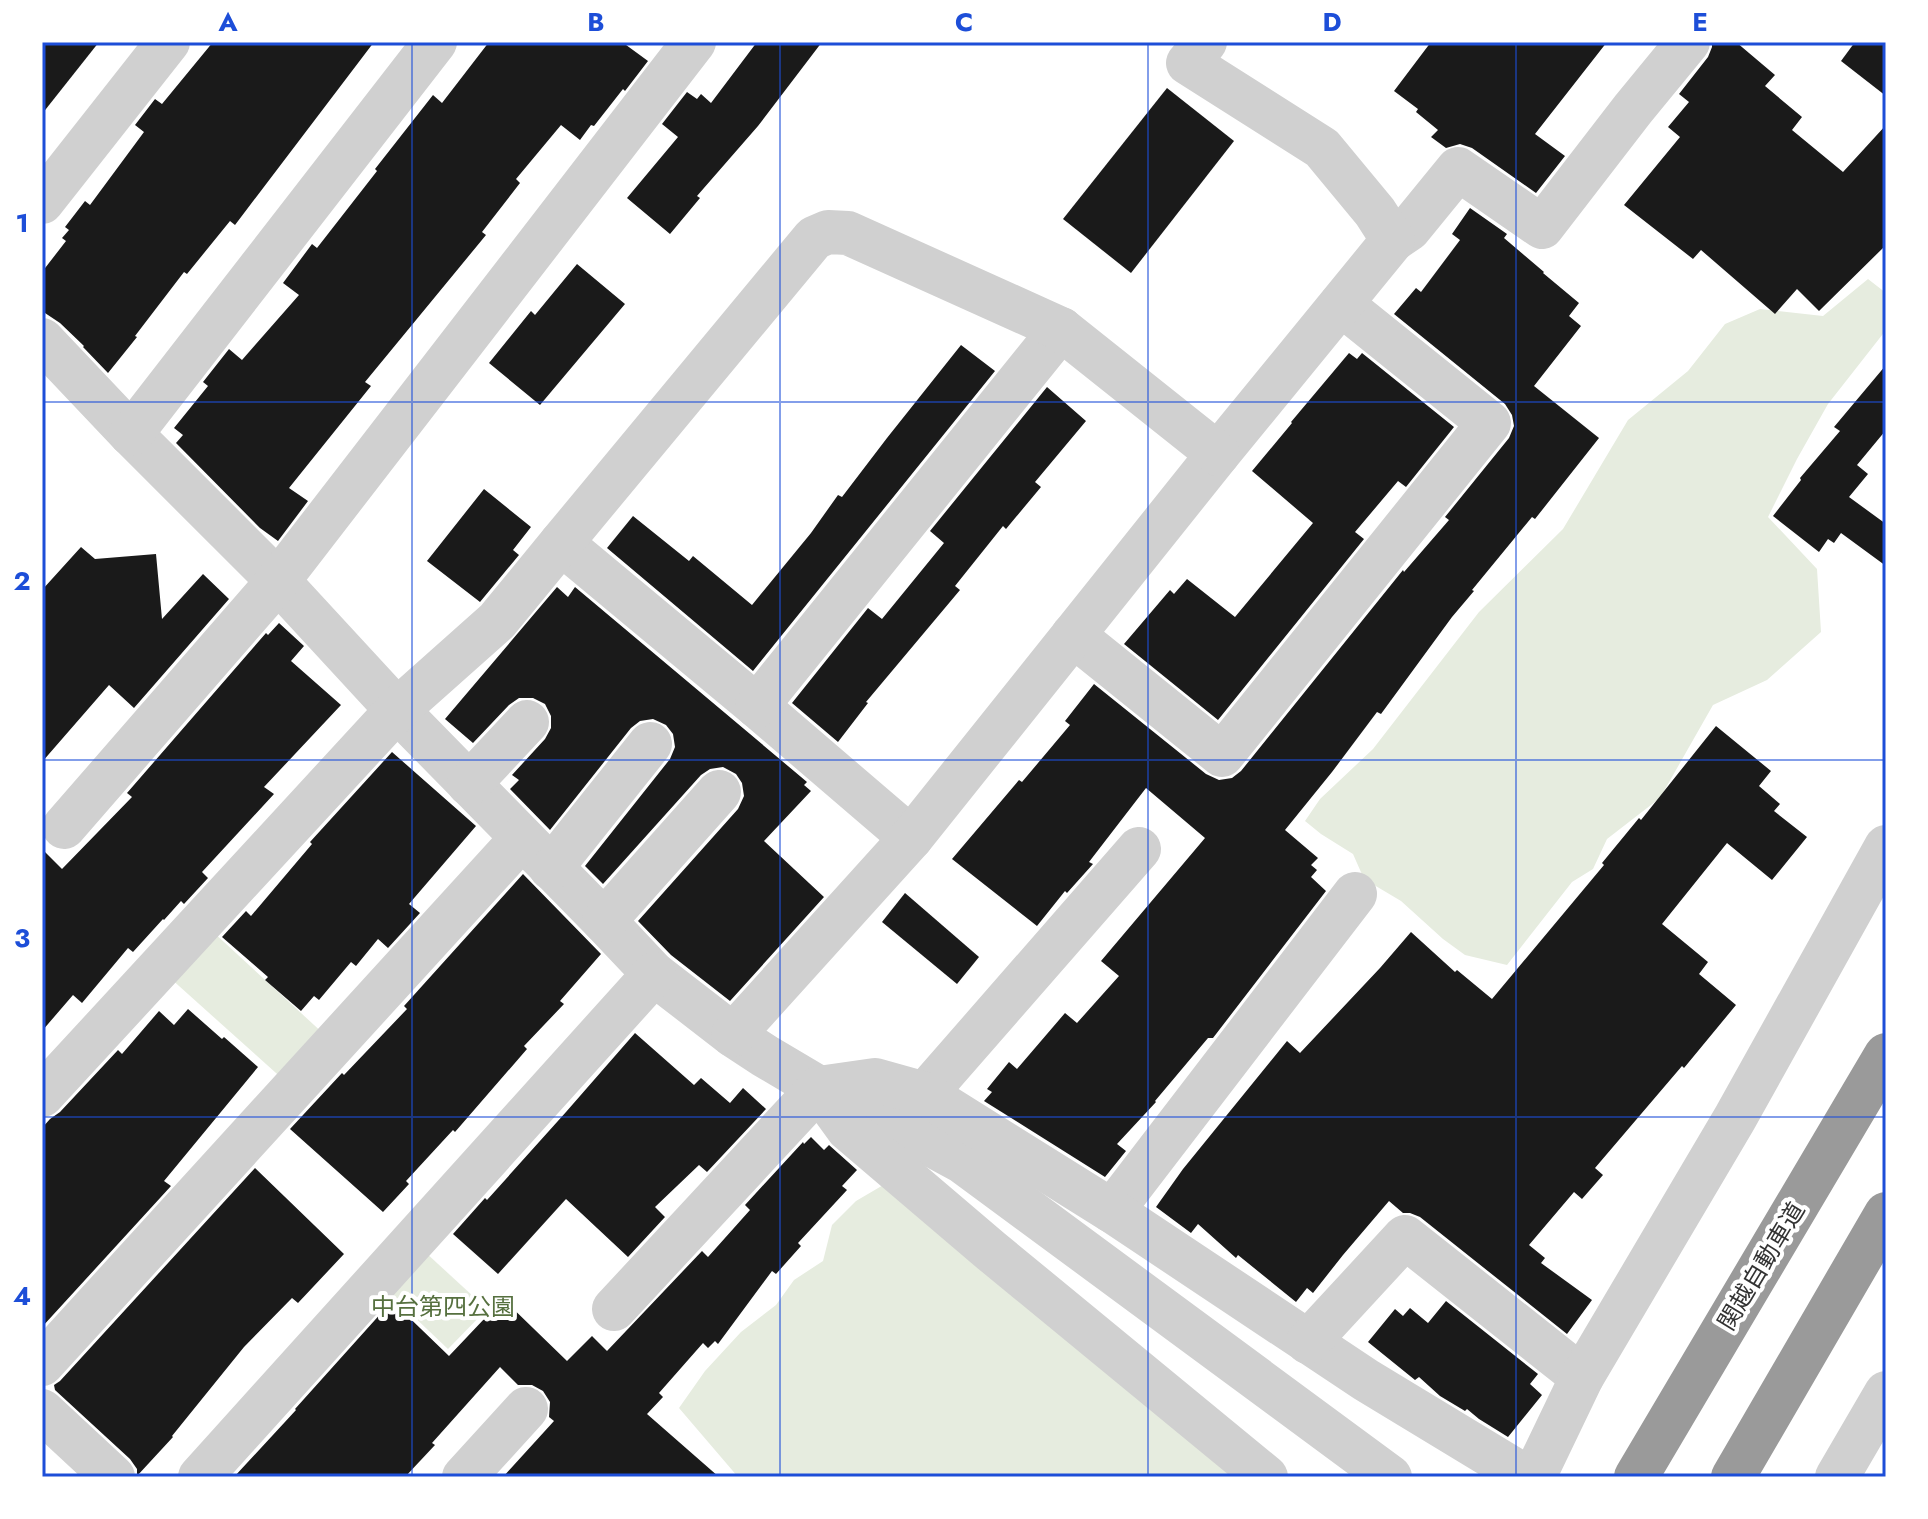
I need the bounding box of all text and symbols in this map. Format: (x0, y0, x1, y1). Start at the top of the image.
text: A (217, 3, 238, 41)
text: B (587, 3, 605, 41)
text: C (955, 3, 973, 41)
text: D (1322, 3, 1342, 41)
text: E (1692, 3, 1708, 41)
text: 1 (15, 204, 29, 242)
text: 2 (13, 562, 31, 600)
text: 3 (14, 919, 30, 957)
street label: 関越自動車道 (1709, 1195, 1813, 1337)
text: 4 (13, 1277, 31, 1315)
park label: 中台第四公園 (371, 1289, 515, 1324)

